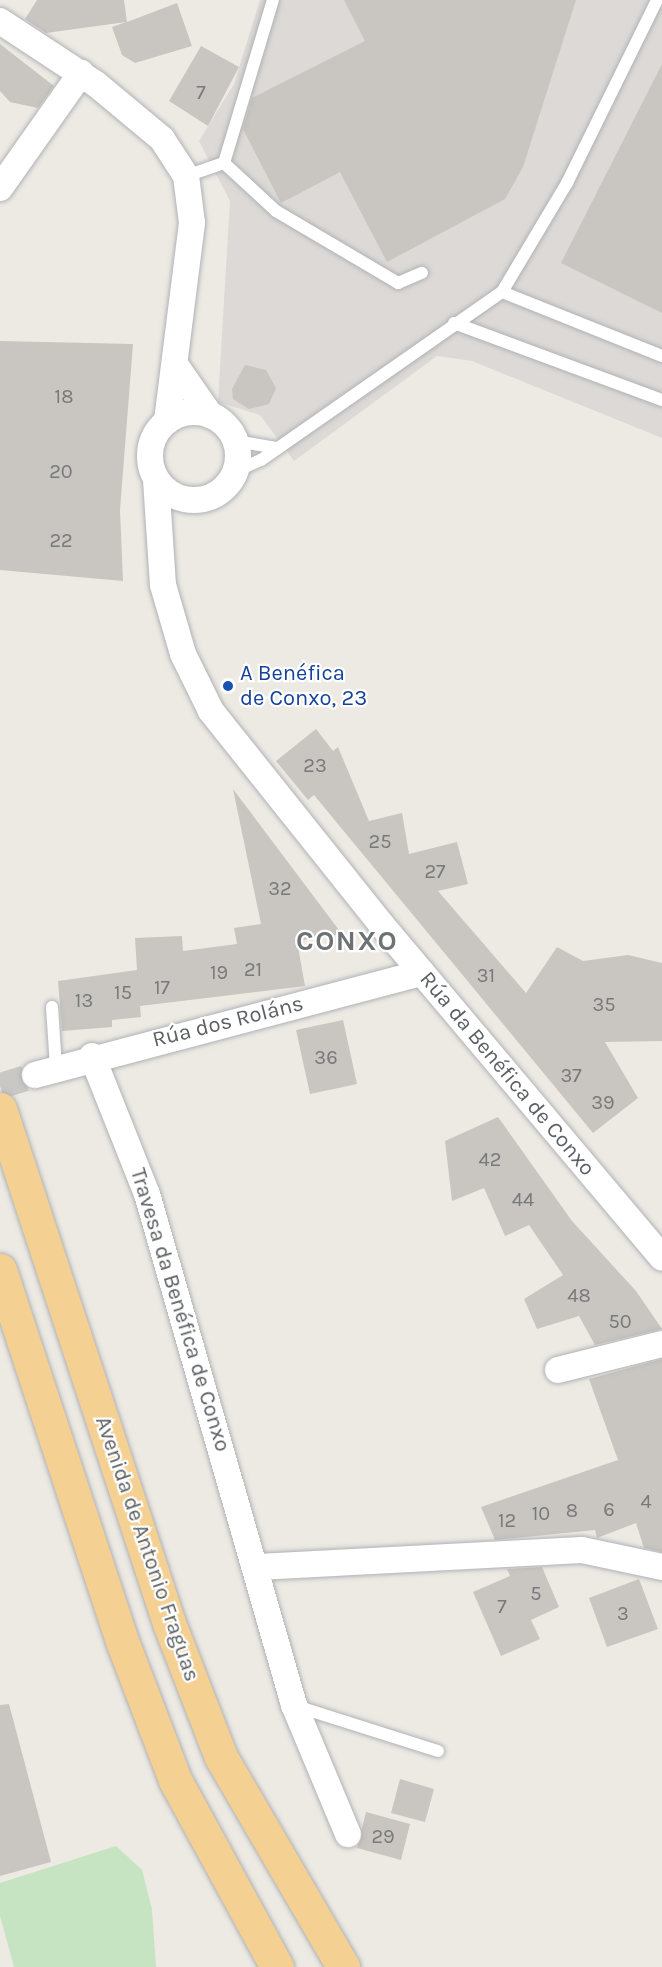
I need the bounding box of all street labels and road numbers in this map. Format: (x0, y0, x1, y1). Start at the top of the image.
street label: Rúa da Benéfica de Conxo (414, 967, 600, 1181)
street label: Rúa dos Roláns (150, 990, 306, 1054)
street label: Travesa da Benéfica de Conxo (124, 1165, 236, 1455)
street label: Avenida de Antonio Fraguas (89, 1413, 205, 1685)

